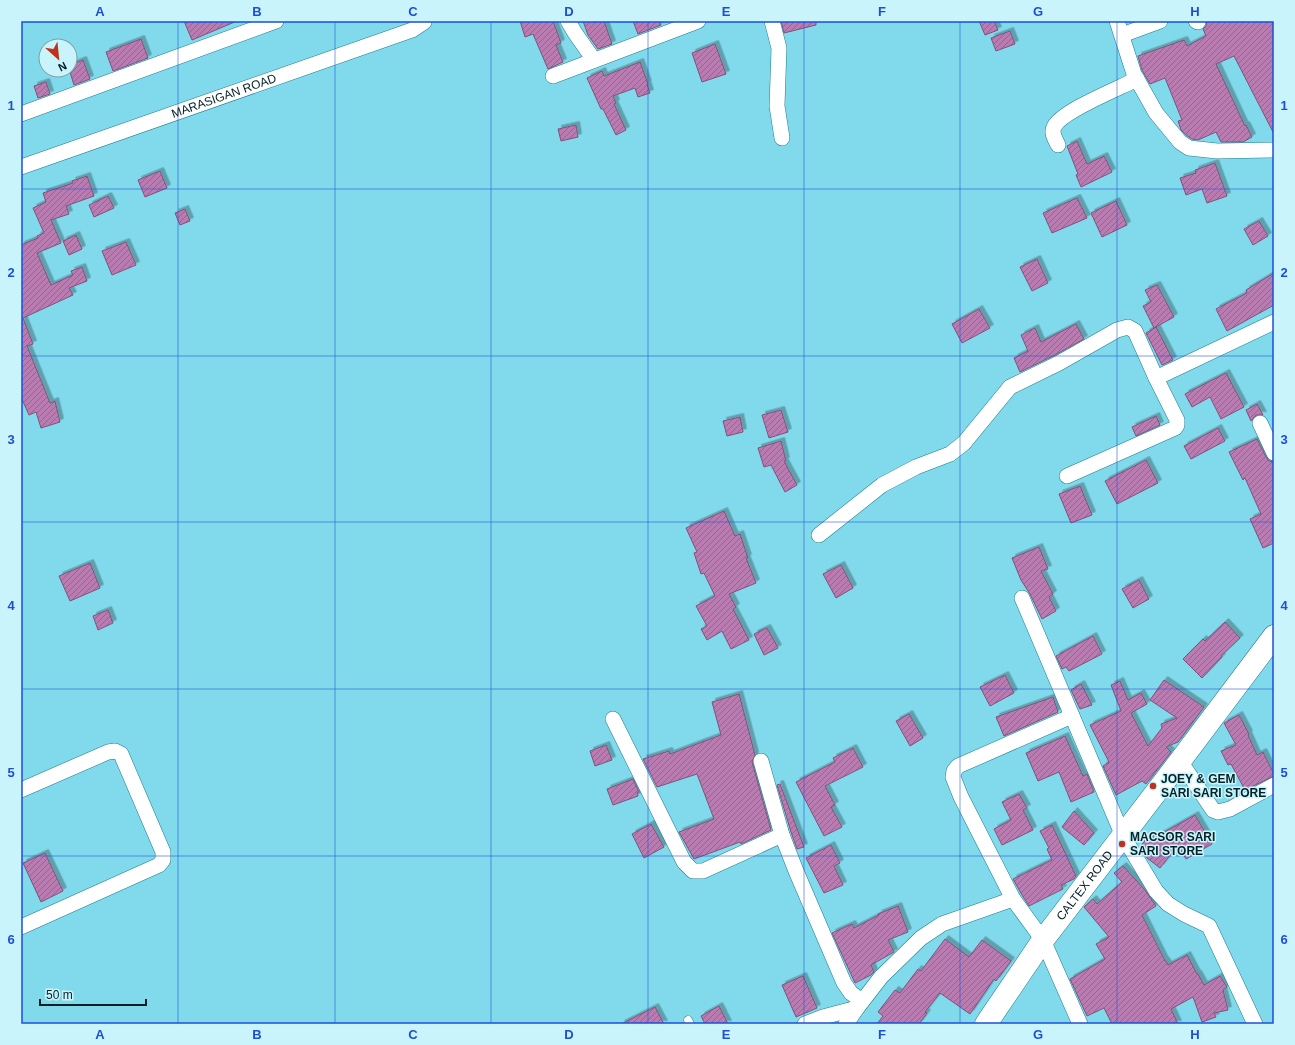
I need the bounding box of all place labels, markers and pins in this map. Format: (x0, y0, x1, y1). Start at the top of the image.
place label: JOEY & GEM SARI SARI STORE (1161, 772, 1266, 800)
marker: JOEY & GEM SARI SARI STORE (1148, 781, 1158, 791)
place label: MACSOR SARI SARI STORE (1130, 830, 1215, 858)
marker: MACSOR SARI SARI STORE (1117, 839, 1127, 849)

